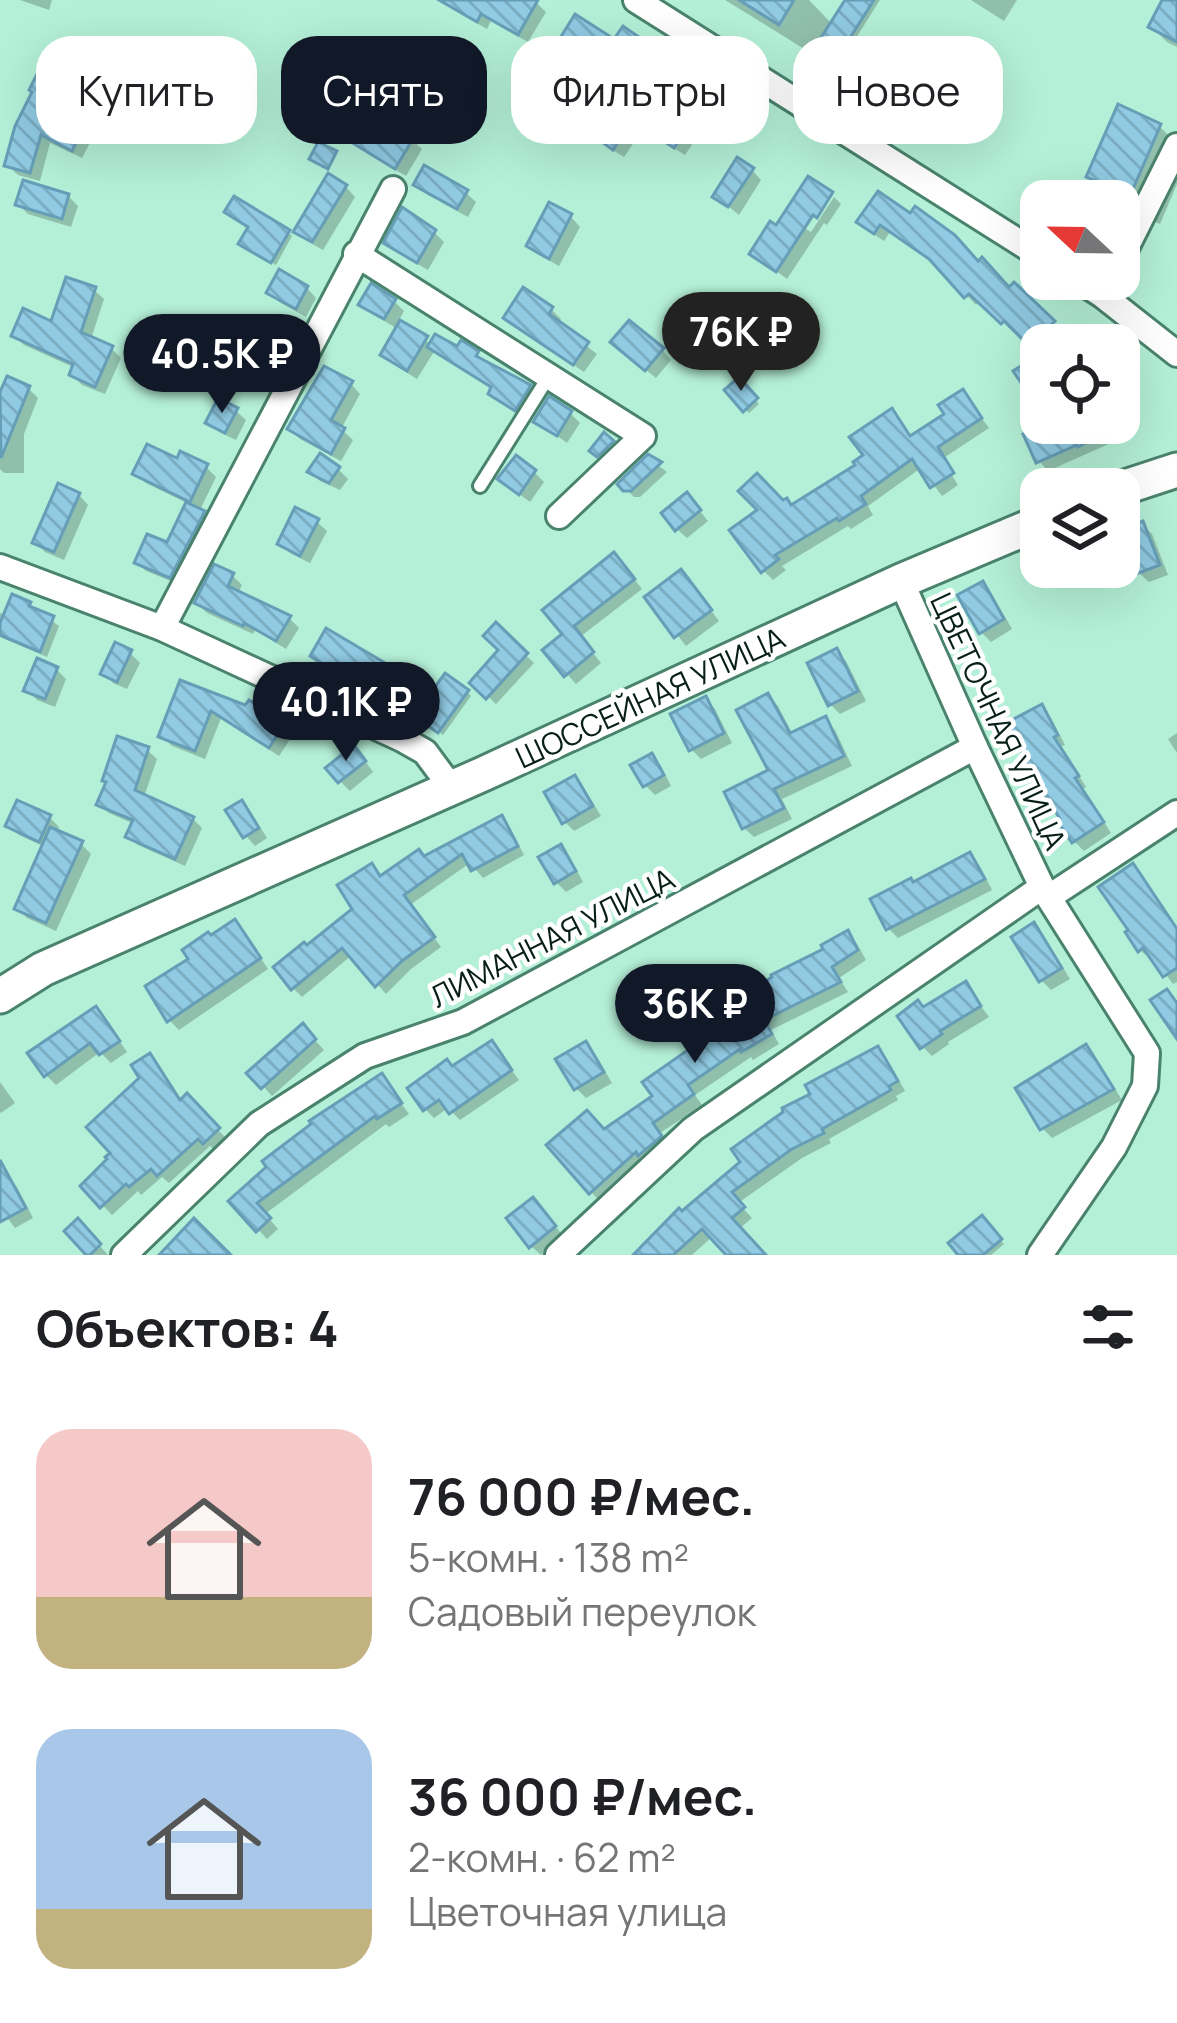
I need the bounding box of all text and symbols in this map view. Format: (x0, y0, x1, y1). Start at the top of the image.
chip: Купить (36, 36, 257, 144)
chip: Снять (281, 36, 487, 144)
chip: Фильтры (511, 36, 769, 144)
chip: Новое (793, 36, 1003, 144)
north arrow (1020, 180, 1140, 300)
map controls (1020, 180, 1140, 588)
pin: 76K ₽ (657, 292, 825, 394)
text: 76K ₽ (689, 304, 793, 358)
pin: 40.5K ₽ (111, 314, 333, 416)
button: locate (1020, 324, 1140, 444)
text: 40.5K ₽ (150, 326, 294, 380)
button: layers (1020, 468, 1140, 588)
street label: ЦВЕТОЧНАЯ УЛИЦА (921, 586, 1077, 856)
street label: ШОССЕЙНАЯ УЛИЦА (509, 617, 791, 777)
pin: 40.1K ₽ (235, 662, 457, 764)
text: 40.1K ₽ (280, 674, 412, 728)
street label: ЛИМАННАЯ УЛИЦА (423, 858, 681, 1016)
pin: 36K ₽ (611, 964, 779, 1066)
text: 36K ₽ (642, 976, 748, 1030)
text: Объектов: 4 (36, 1293, 339, 1362)
icon: filters (1075, 1294, 1141, 1360)
text: 76 000 ₽/мес. (408, 1461, 755, 1530)
icon: home (132, 1477, 276, 1621)
text: 5-комн. · 138 m² (408, 1530, 689, 1584)
text: Садовый переулок (408, 1584, 756, 1638)
text: 36 000 ₽/мес. (408, 1761, 757, 1830)
icon: home (132, 1777, 276, 1921)
text: 2-комн. · 62 m² (408, 1830, 676, 1884)
text: Цветочная улица (408, 1884, 727, 1938)

